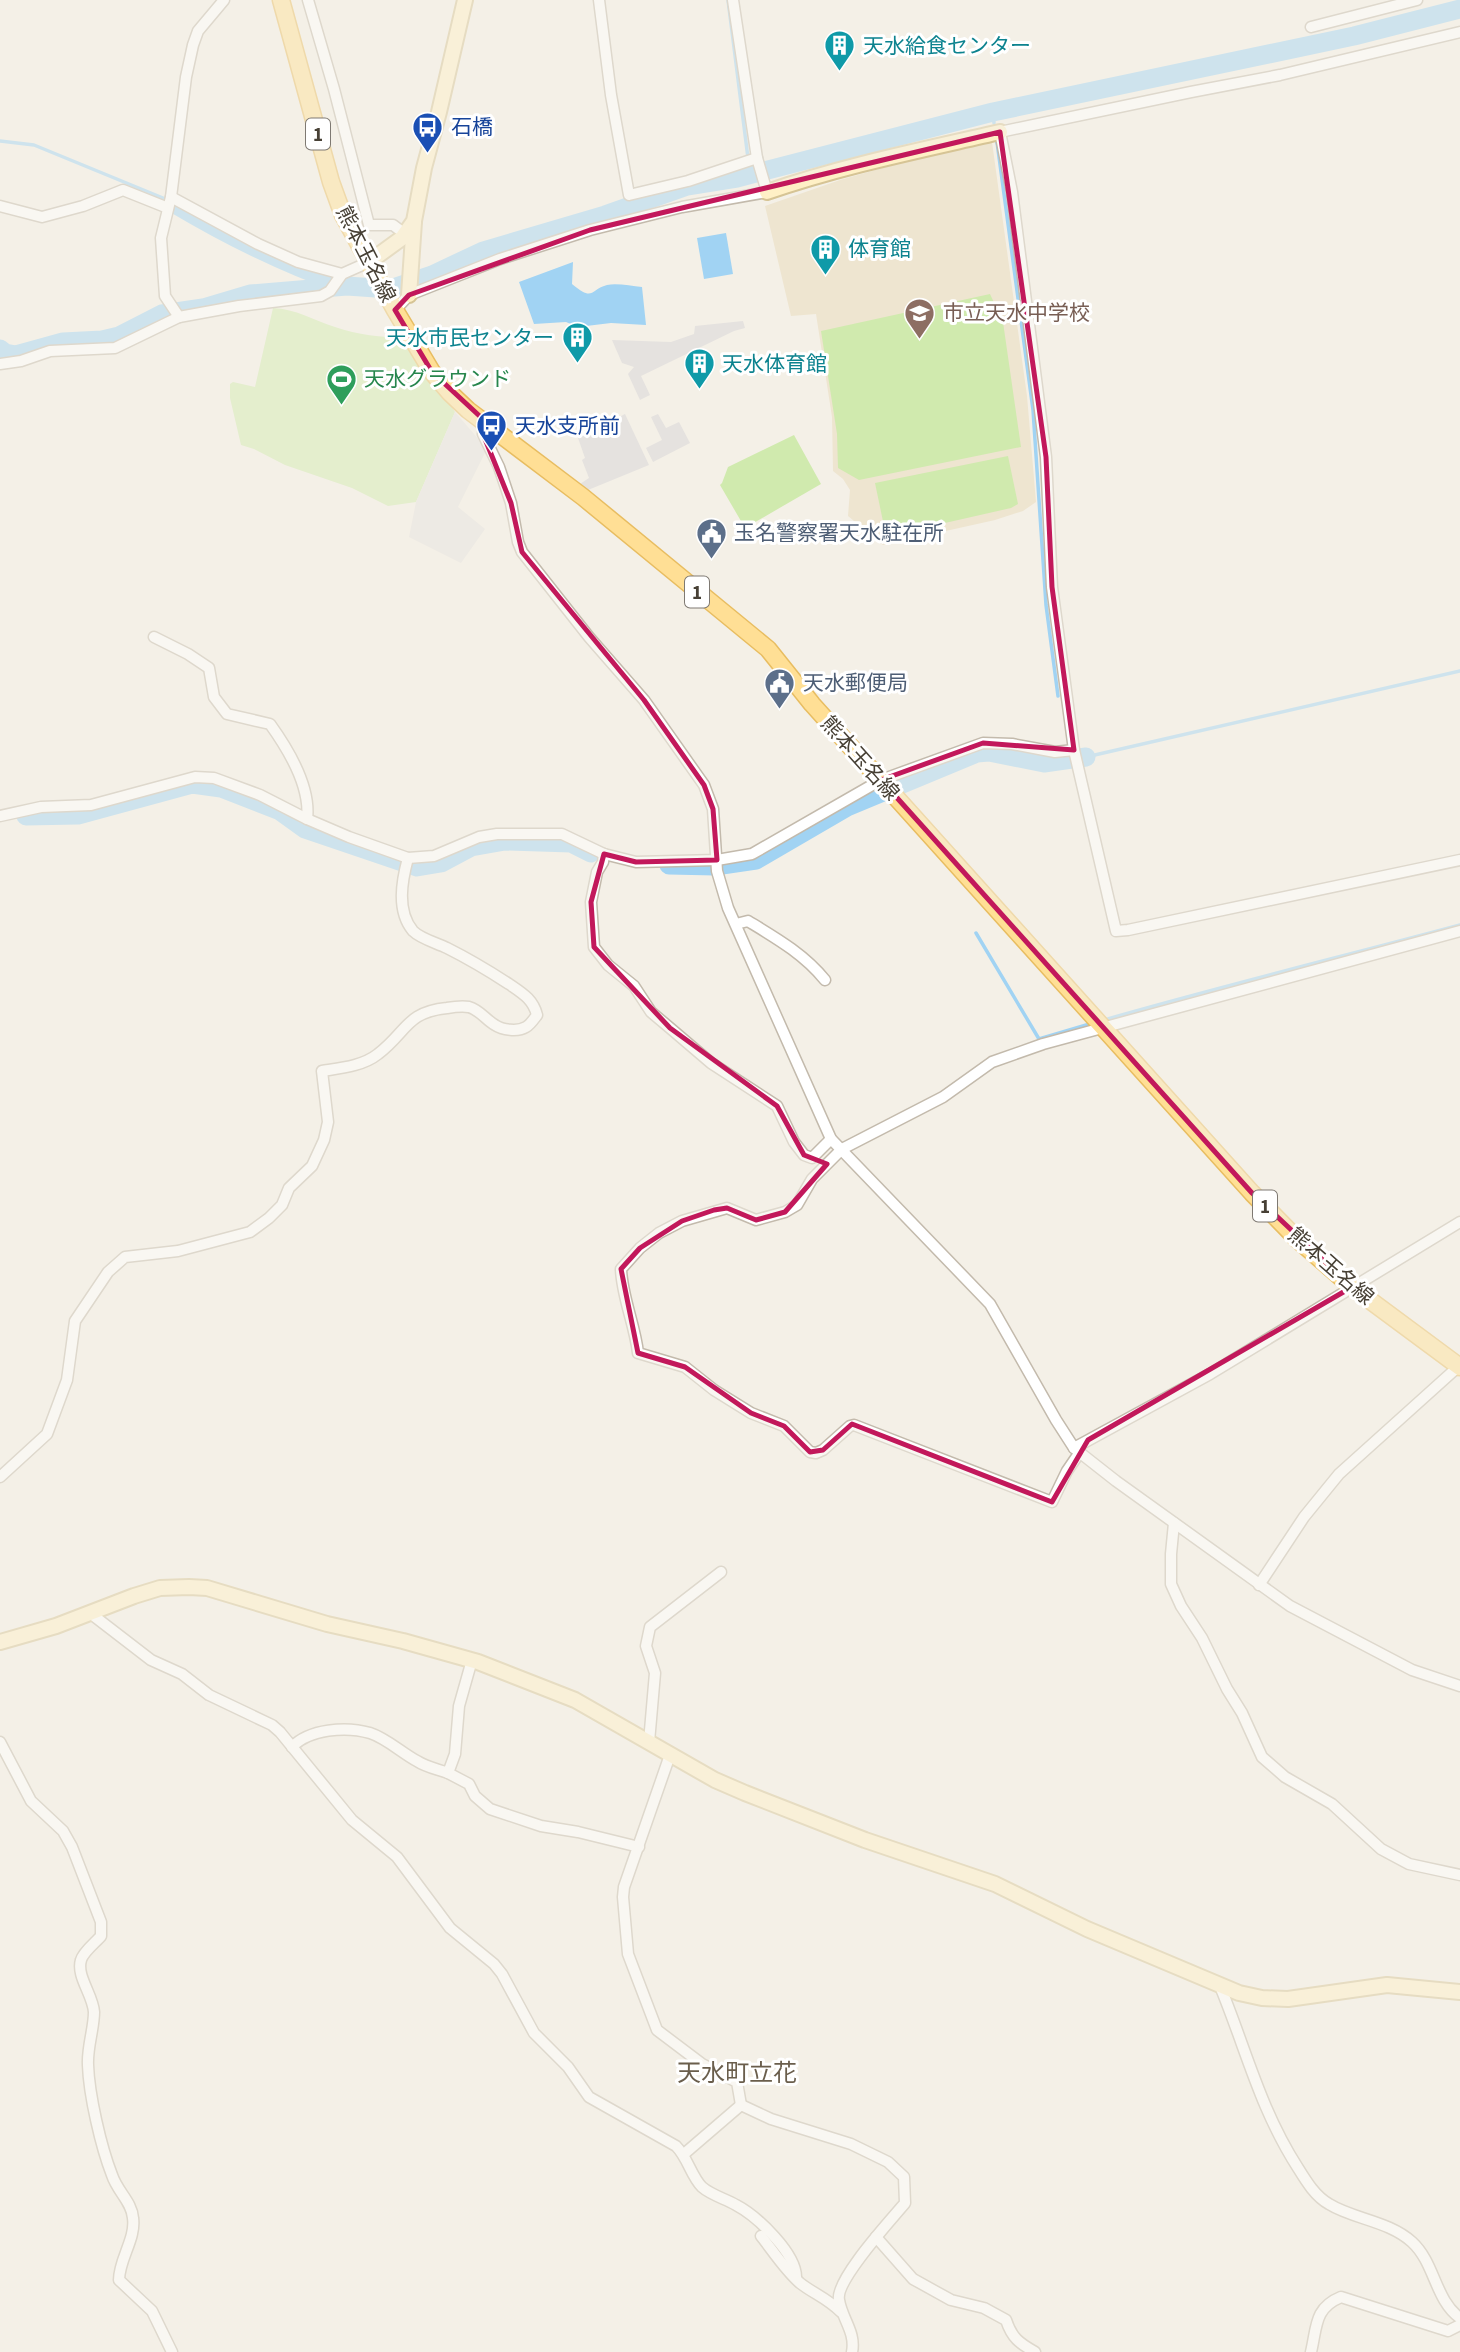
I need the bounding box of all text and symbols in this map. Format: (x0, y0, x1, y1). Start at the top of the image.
building icon: 天水給食センター (823, 29, 857, 73)
place label: 天水給食センター (863, 31, 1031, 61)
bus stop icon: 石橋 (411, 110, 445, 154)
place label: 石橋 (451, 112, 493, 142)
road number: 1 (306, 118, 330, 150)
street label: 熊本玉名線 (329, 200, 403, 308)
building icon: 体育館 (808, 232, 842, 276)
place label: 体育館 (848, 234, 911, 264)
school or university icon: 市立天水中学校 (903, 296, 937, 340)
place label: 市立天水中学校 (943, 298, 1090, 328)
building icon: 天水市民センター (560, 321, 594, 365)
place label: 天水市民センター (386, 323, 554, 353)
building icon: 天水体育館 (682, 347, 716, 391)
place label: 天水体育館 (722, 349, 827, 379)
sports icon: 天水グラウンド (324, 362, 358, 406)
place label: 天水グラウンド (364, 364, 511, 394)
bus stop icon: 天水支所前 (475, 409, 509, 453)
place label: 天水支所前 (515, 411, 620, 441)
public building icon: 玉名警察署天水駐在所 (694, 516, 728, 560)
place label: 玉名警察署天水駐在所 (734, 518, 944, 548)
road number: 1 (685, 576, 709, 608)
public building icon: 天水郵便局 (763, 666, 797, 710)
place label: 天水郵便局 (803, 668, 908, 698)
street label: 熊本玉名線 (814, 709, 906, 807)
road number: 1 (1253, 1190, 1277, 1222)
street label: 熊本玉名線 (1282, 1220, 1380, 1312)
district label: 天水町立花 (677, 2056, 797, 2091)

